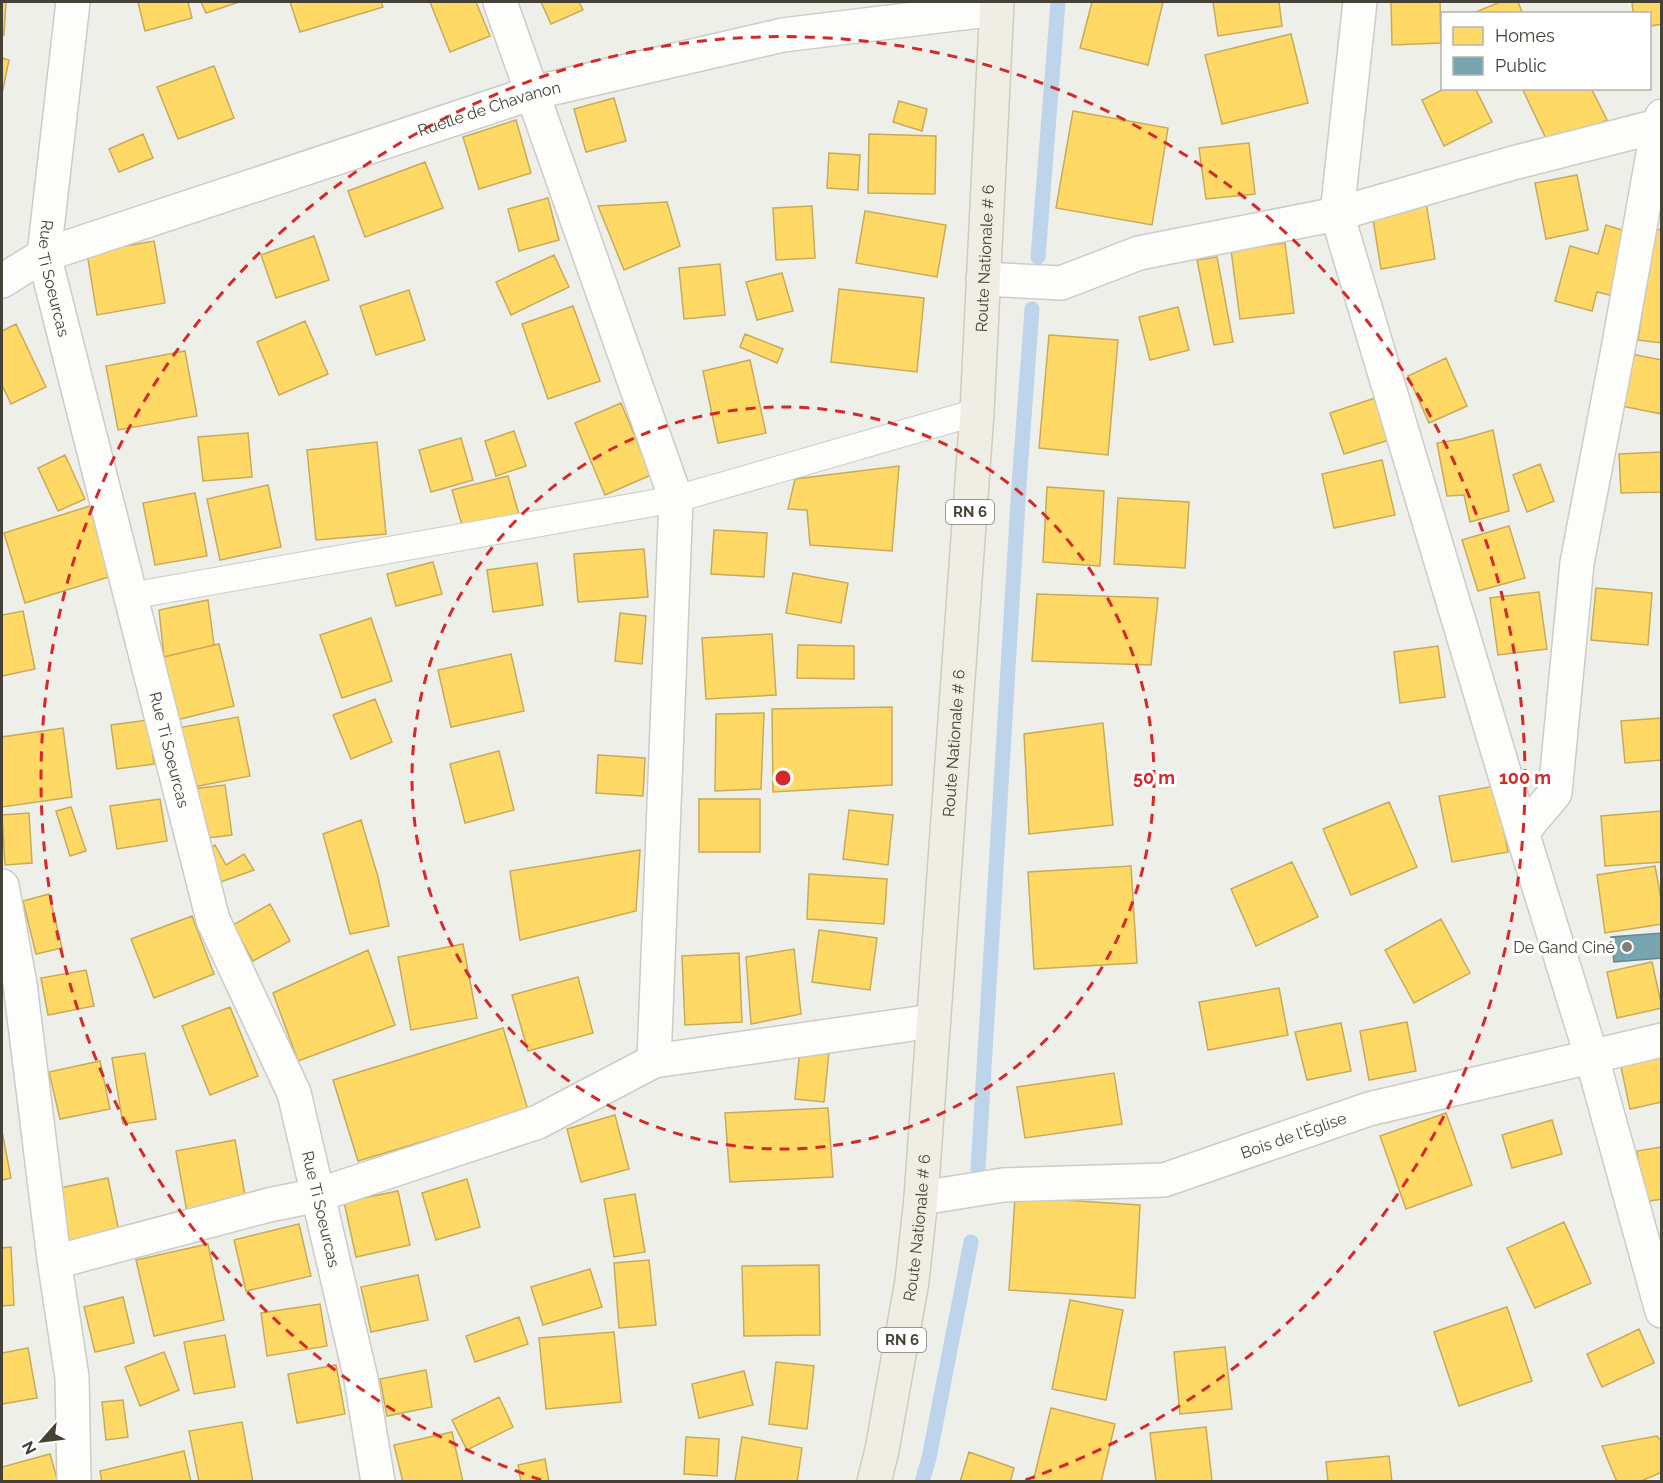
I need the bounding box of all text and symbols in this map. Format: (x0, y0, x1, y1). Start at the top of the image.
legend (1441, 12, 1651, 90)
text: Homes (1495, 25, 1555, 46)
text: Public (1495, 55, 1547, 76)
street label: Ruelle de Chavanon (415, 78, 562, 140)
street label: Route Nationale # 6 (972, 184, 998, 333)
street label: Rue Ti Soeurcas (34, 219, 73, 339)
road number: RN 6 (946, 500, 994, 524)
street label: Route Nationale # 6 (939, 669, 969, 818)
street label: Rue Ti Soeurcas (145, 690, 193, 810)
text: 50 m (1133, 767, 1175, 788)
text: 100 m (1499, 767, 1551, 788)
centre of rings (773, 768, 793, 788)
place label: De Gand Ciné (1513, 938, 1615, 957)
marker: De Gand Ciné (1620, 940, 1634, 954)
street label: Bois de l'Église (1238, 1109, 1349, 1163)
street label: Rue Ti Soeurcas (298, 1149, 344, 1270)
street label: Route Nationale # 6 (900, 1154, 934, 1303)
road number: RN 6 (878, 1328, 926, 1352)
north arrow (12, 1411, 72, 1471)
text: N (18, 1438, 40, 1458)

